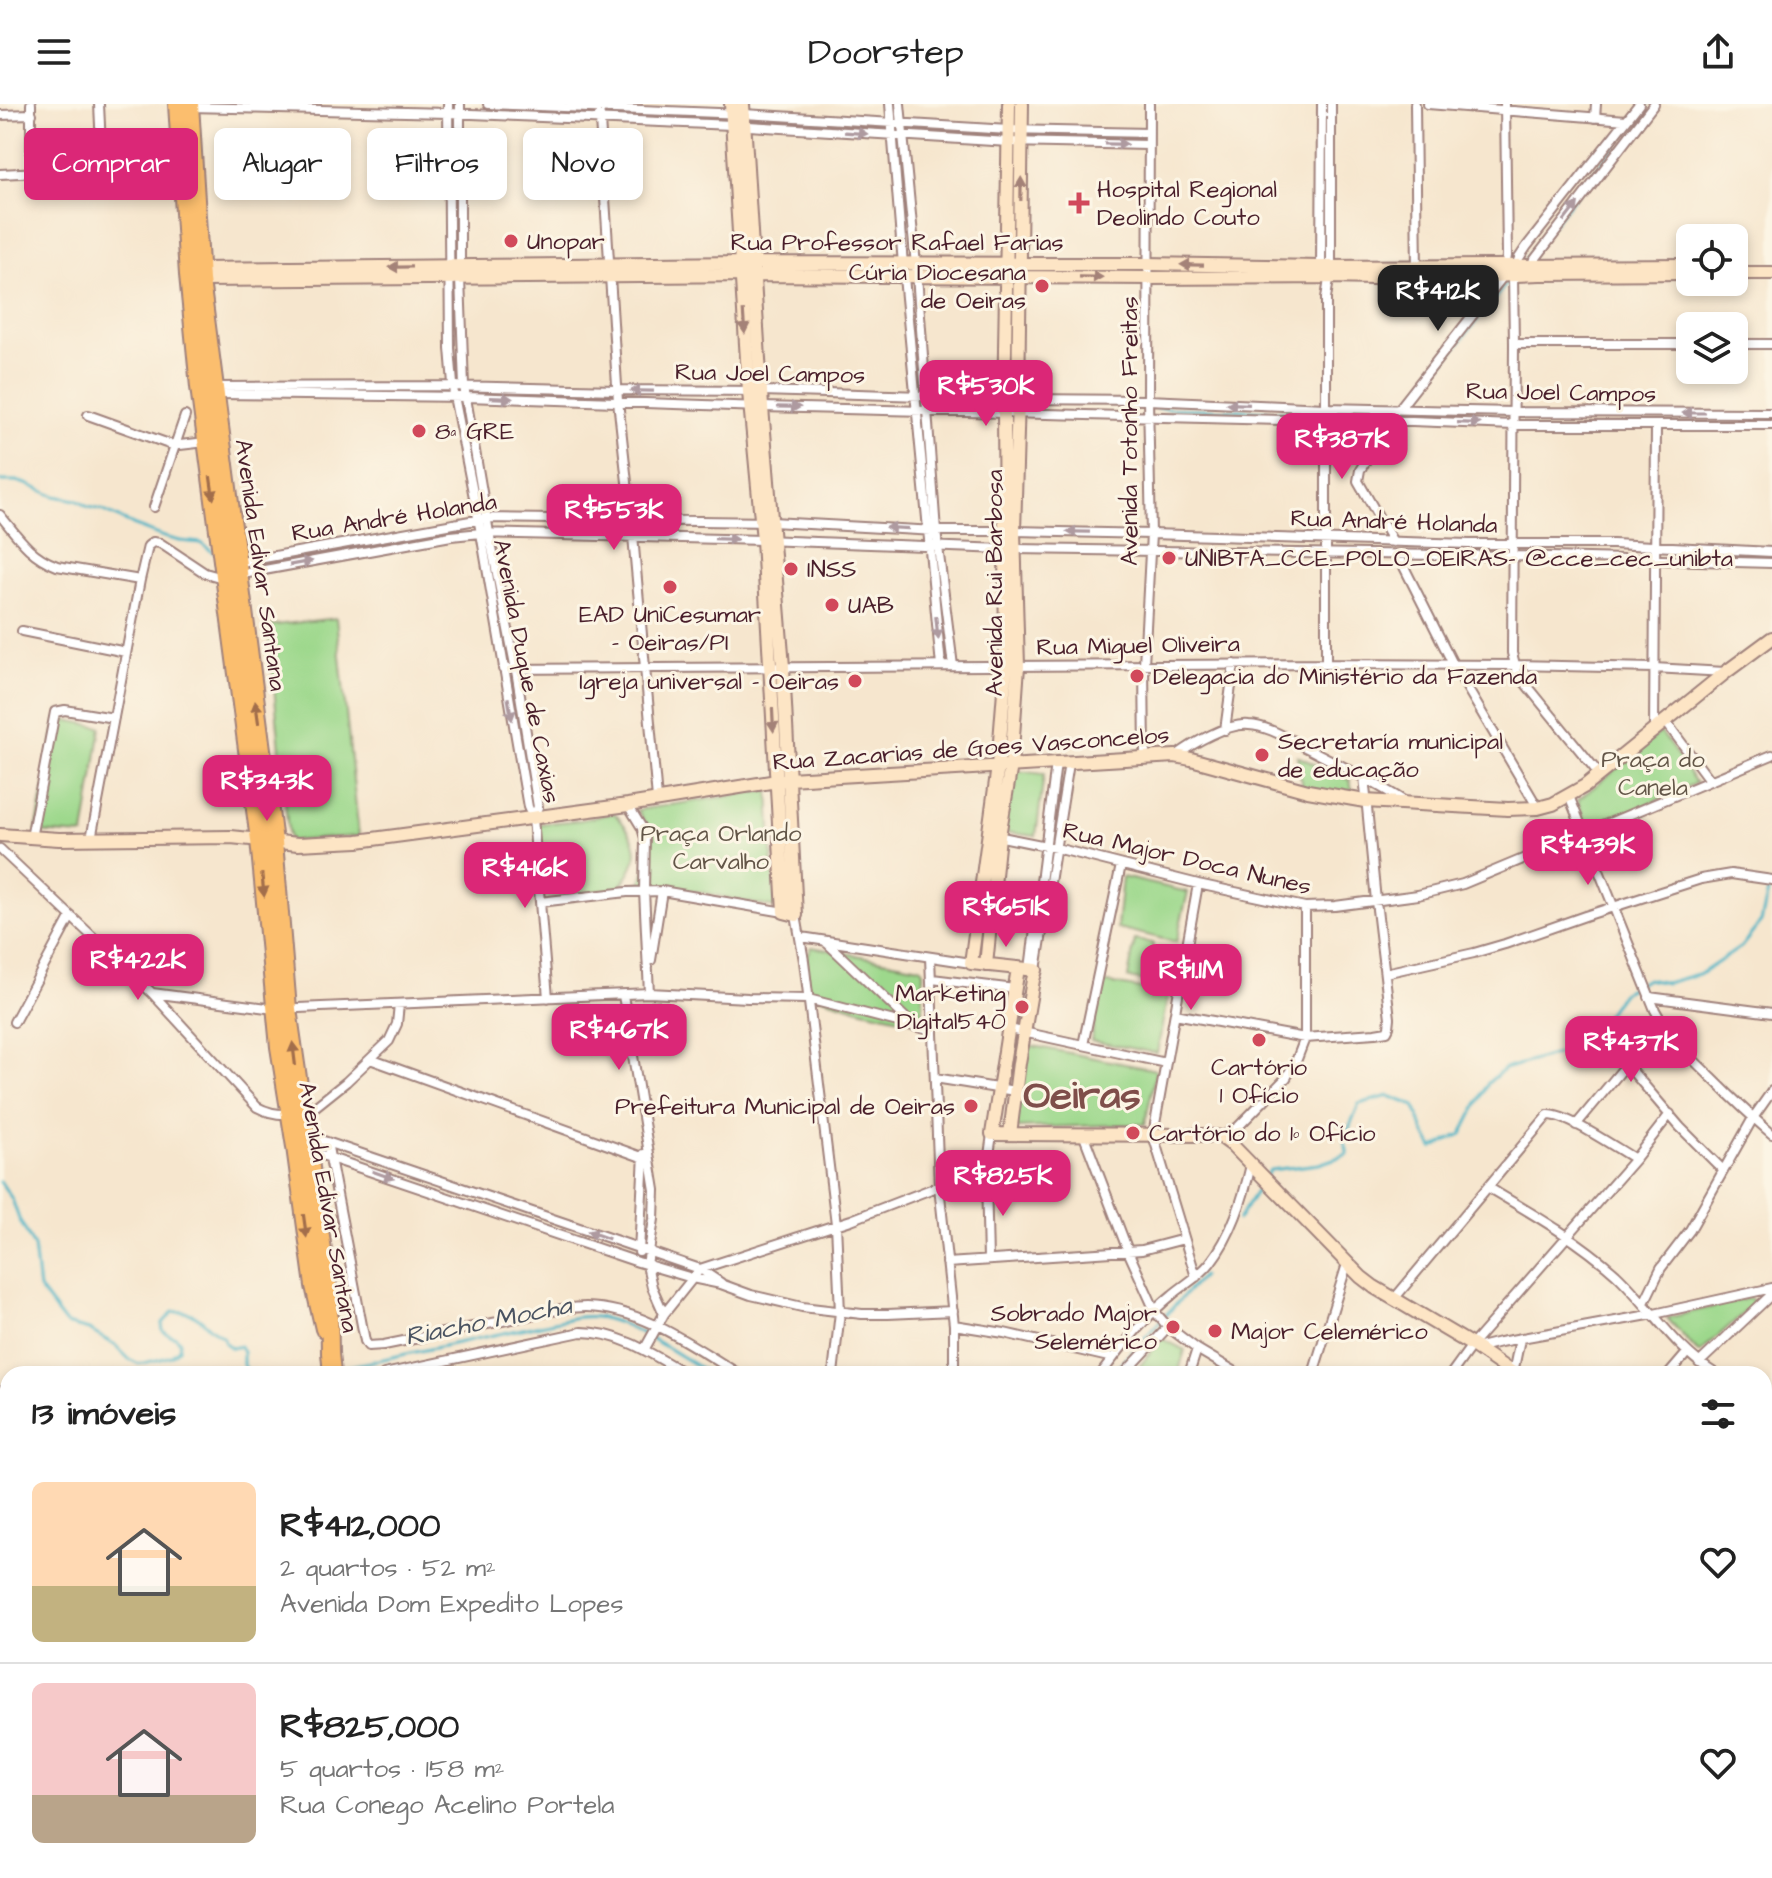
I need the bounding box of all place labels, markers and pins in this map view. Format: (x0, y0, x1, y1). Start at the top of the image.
place label: Hospital Regional Deolindo Couto (1097, 173, 1277, 235)
marker: Hospital Regional Deolindo Couto (1068, 192, 1090, 214)
place label: Unopar (527, 225, 605, 259)
marker: Unopar (502, 232, 520, 250)
place label: Cúria Diocesana de Oeiras (849, 256, 1026, 318)
pin: R$412K (1373, 265, 1503, 333)
marker: Cúria Diocesana de Oeiras (1033, 277, 1051, 295)
pin: R$530K (921, 360, 1051, 428)
pin: R$387K (1277, 413, 1407, 481)
place label: 8ª GRE (435, 415, 514, 449)
marker: 8ª GRE (410, 422, 428, 440)
pin: R$553K (549, 484, 679, 552)
place label: UNIBTA_CCE_POLO_OEIRAS- @cce_cec_unibta (1185, 542, 1733, 576)
marker: UNIBTA_CCE_POLO_OEIRAS- @cce_cec_unibta (1160, 549, 1178, 567)
place label: INSS (807, 553, 857, 587)
marker: INSS (782, 560, 800, 578)
marker: EAD UniCesumar - Oeiras/PI (661, 578, 679, 596)
place label: UAB (848, 589, 894, 623)
marker: UAB (823, 596, 841, 614)
place label: EAD UniCesumar - Oeiras/PI (579, 598, 761, 660)
place label: Delegacia do Ministério da Fazenda (1153, 660, 1537, 695)
place label: Igreja universal - Oeiras (579, 665, 839, 700)
marker: Delegacia do Ministério da Fazenda (1128, 667, 1146, 685)
marker: Igreja universal - Oeiras (846, 672, 864, 690)
place label: Secretaría municipal de educação (1278, 725, 1503, 787)
marker: Secretaría municipal de educação (1253, 746, 1271, 764)
pin: R$343K (202, 755, 332, 823)
pin: R$439K (1523, 819, 1653, 887)
pin: R$416K (460, 842, 590, 910)
pin: R$651K (941, 881, 1071, 949)
pin: R$422K (73, 934, 203, 1002)
pin: R$1.1M (1126, 944, 1256, 1012)
place label: Marketing Digital540 (895, 977, 1006, 1040)
marker: Marketing Digital540 (1013, 998, 1031, 1016)
pin: R$467K (554, 1004, 684, 1072)
pin: R$437K (1566, 1016, 1696, 1084)
marker: Cartório 1 Ofício (1250, 1031, 1268, 1049)
place label: Cartório 1 Ofício (1211, 1051, 1308, 1113)
place label: Prefeitura Municipal de Oeiras (615, 1090, 955, 1124)
marker: Prefeitura Municipal de Oeiras (962, 1097, 980, 1115)
place label: Cartório do 1º Ofício (1149, 1117, 1376, 1151)
marker: Cartório do 1º Ofício (1124, 1124, 1142, 1142)
pin: R$825K (938, 1150, 1068, 1218)
place label: Sobrado Major Selemérico (991, 1297, 1158, 1359)
place label: Major Celemérico (1231, 1315, 1428, 1349)
marker: Sobrado Major Selemérico (1164, 1318, 1182, 1336)
marker: Major Celemérico (1206, 1322, 1224, 1340)

